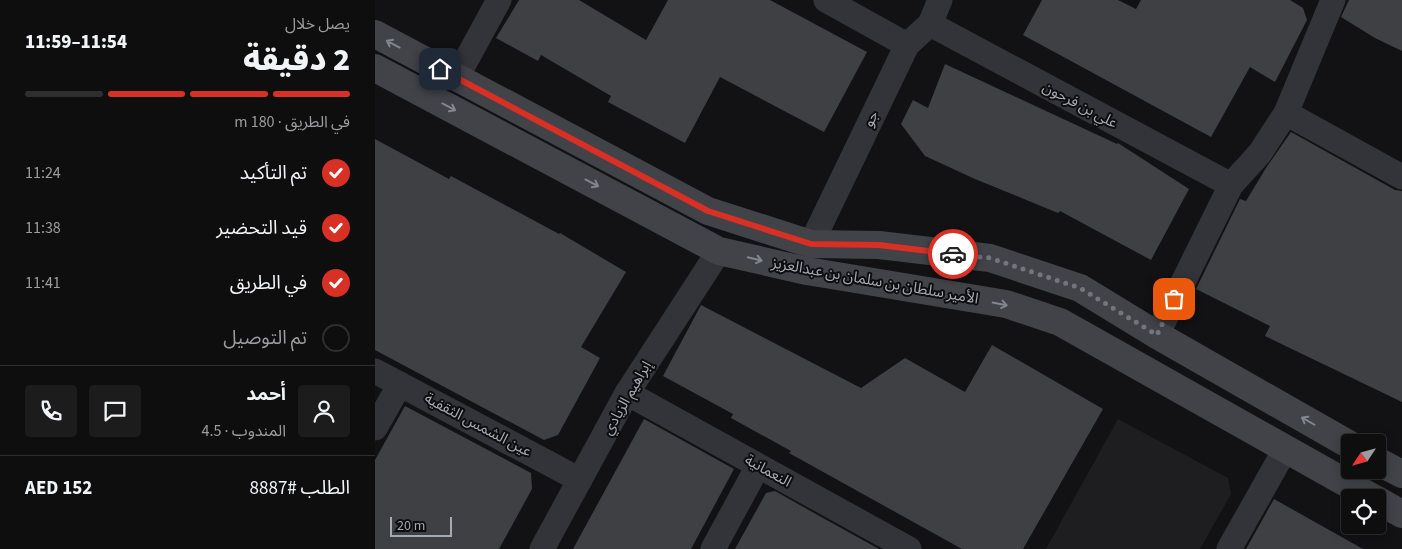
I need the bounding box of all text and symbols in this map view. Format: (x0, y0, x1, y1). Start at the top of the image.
text: يصل خلال (285, 13, 350, 35)
text: 11:54–11:59 (25, 29, 127, 56)
text: 2 دقيقة (243, 37, 350, 83)
one-way arrow (386, 39, 401, 49)
pin (419, 48, 461, 90)
icon: home (426, 55, 454, 83)
street label: علي بن فرحون (1039, 76, 1122, 134)
one-way arrow (441, 103, 456, 112)
street label: جو (858, 107, 884, 131)
text: في الطريق · 180 m (234, 111, 350, 133)
icon: check (322, 159, 350, 187)
text: تم التأكيد (240, 160, 307, 187)
text: 11:24 (25, 162, 61, 184)
one-way arrow (585, 178, 600, 188)
icon: check (322, 214, 350, 242)
text: قيد التحضير (216, 215, 307, 242)
text: 11:38 (25, 217, 61, 239)
courier (928, 229, 978, 279)
icon: car (939, 240, 967, 268)
street label: الأمير سلطان بن سلمان بن عبدالعزيز (769, 252, 980, 310)
one-way arrow (746, 255, 762, 264)
icon: check (322, 269, 350, 297)
text: في الطريق (230, 270, 307, 297)
text: 11:41 (25, 272, 61, 294)
pin (1153, 278, 1195, 320)
icon: bag (1160, 285, 1188, 313)
one-way arrow (992, 299, 1008, 309)
text: تم التوصيل (223, 325, 307, 352)
street label: إبراهيم الزيادي (597, 356, 658, 439)
text: أحمد (246, 381, 286, 408)
button: phone (25, 385, 77, 437)
button: chat (89, 385, 141, 437)
button: person (298, 385, 350, 437)
street label: عين الشمس الثقفية (421, 388, 536, 462)
one-way arrow (1300, 416, 1315, 426)
text: المندوب · 4.5 (201, 420, 286, 442)
north arrow (1341, 434, 1386, 479)
map controls (1341, 434, 1386, 534)
street label: النعمانية (741, 450, 795, 492)
text: AED 152 (25, 475, 92, 502)
text: الطلب #8887 (250, 475, 350, 502)
button: locate (1341, 489, 1386, 534)
scale bar (390, 514, 453, 537)
text: 20 m (397, 516, 425, 536)

